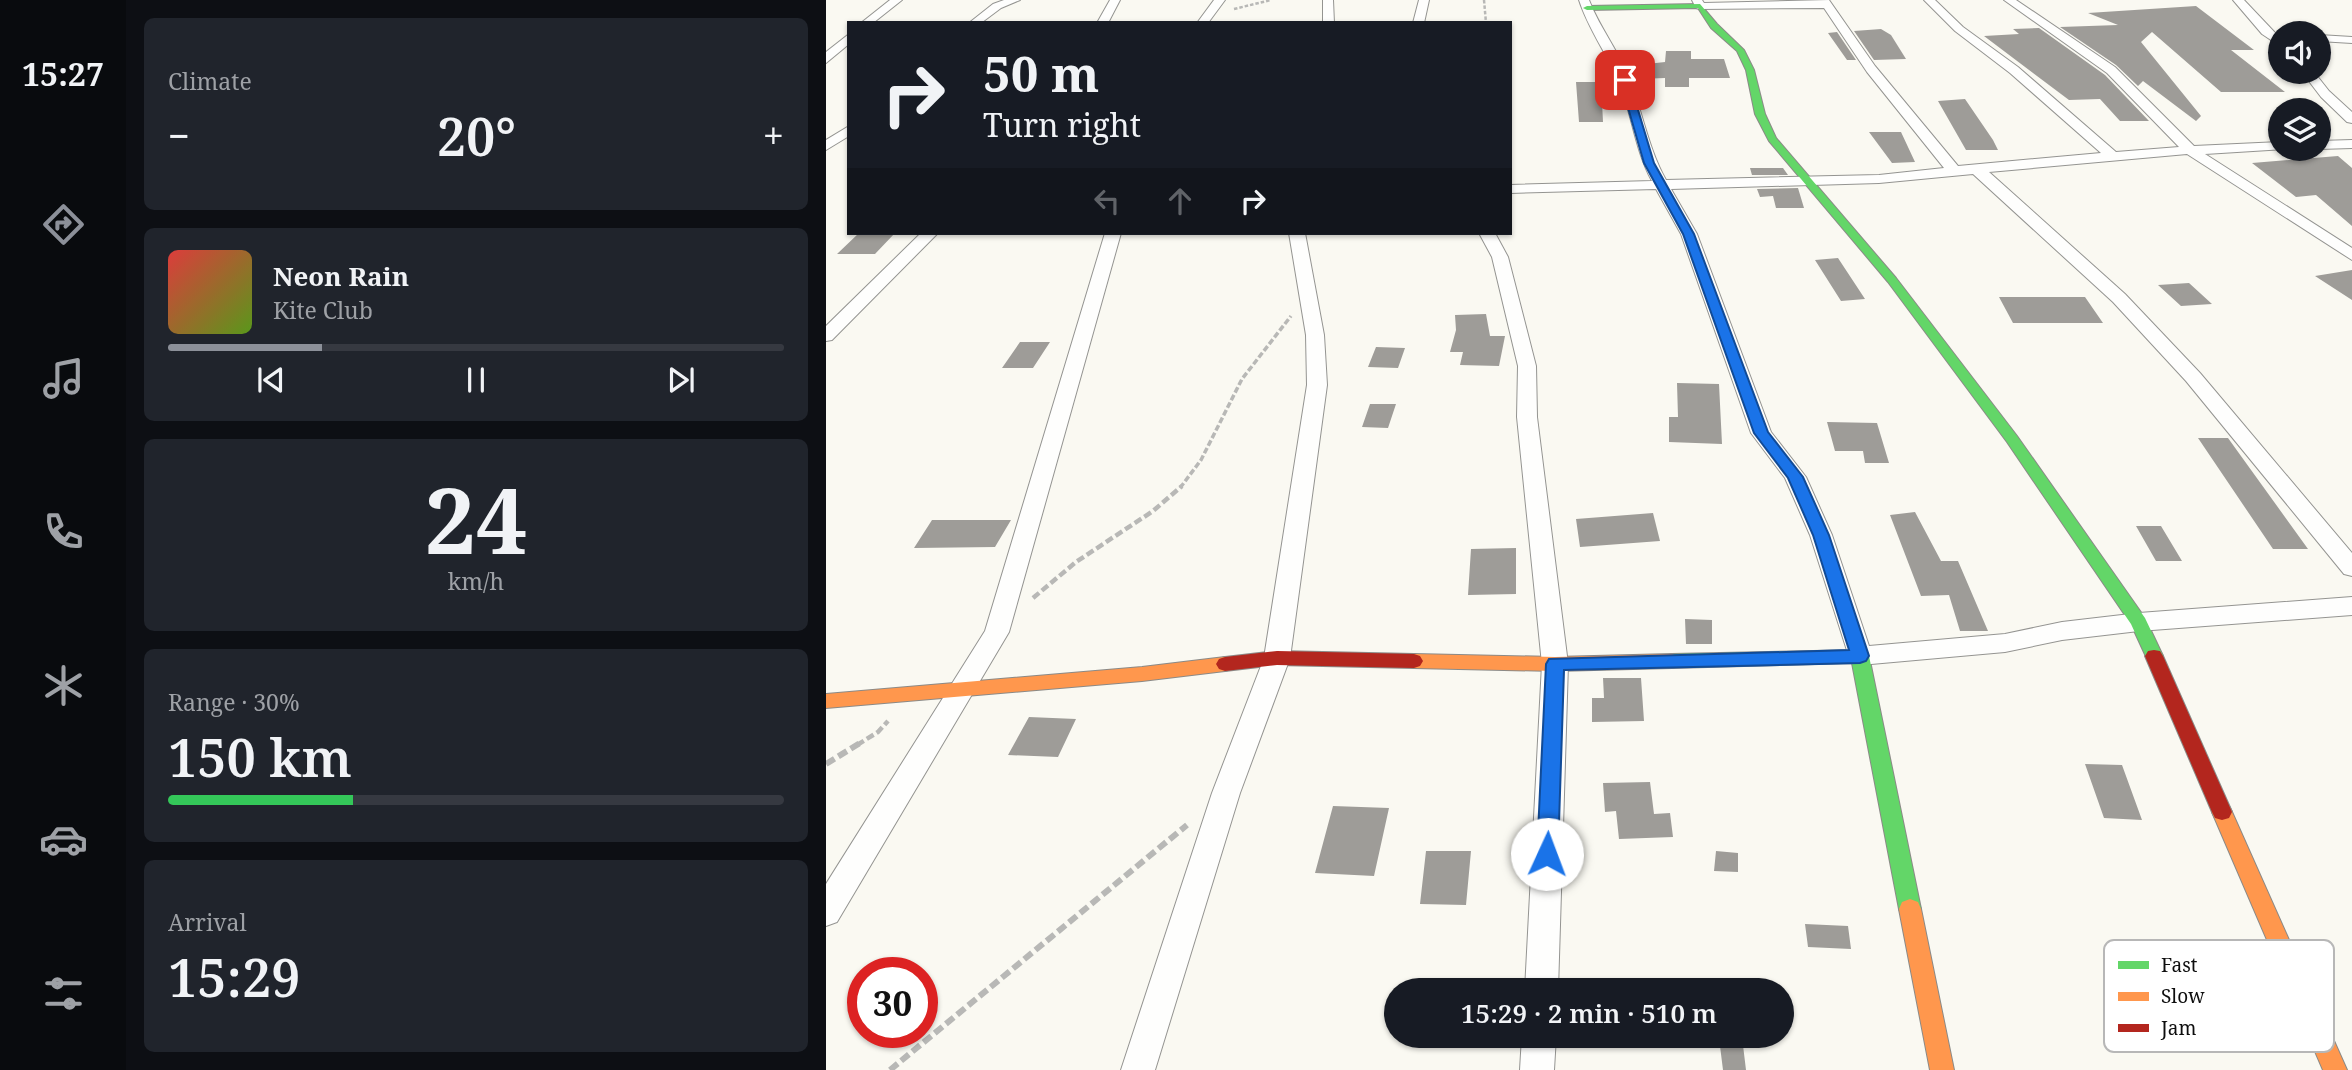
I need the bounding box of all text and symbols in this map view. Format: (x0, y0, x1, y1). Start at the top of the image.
map controls (2268, 21, 2331, 161)
button: sound (2268, 21, 2331, 84)
text: 50 m (983, 40, 1099, 106)
icon: right (868, 49, 959, 140)
pin (1595, 50, 1655, 110)
text: 15:27 (22, 52, 104, 95)
icon: arrive (1606, 61, 1644, 99)
text: Climate (168, 65, 252, 97)
button: layers (2268, 98, 2331, 161)
text: 20° (437, 100, 516, 171)
text: Turn right (983, 103, 1141, 146)
text: − (168, 109, 190, 161)
text: + (763, 109, 784, 161)
icon: left (1088, 182, 1126, 220)
icon: ahead (1161, 182, 1199, 220)
icon: right (1234, 182, 1272, 220)
icon: directions (39, 200, 88, 249)
text: Neon Rain (273, 258, 409, 294)
text: Kite Club (273, 294, 373, 326)
icon: music (39, 354, 88, 403)
icon: previous (252, 361, 290, 399)
icon: pause (457, 361, 495, 399)
icon: next (662, 361, 700, 399)
text: 24 (425, 457, 527, 581)
icon: phone (39, 507, 88, 556)
text: km/h (448, 565, 504, 597)
icon: climate (39, 661, 88, 710)
text: Range · 30% (168, 686, 300, 718)
text: 150 km (168, 721, 352, 792)
icon: car (39, 815, 88, 864)
position arrow (1510, 817, 1584, 891)
text: Arrival (168, 906, 247, 938)
legend (2104, 940, 2334, 1052)
text: 15:29 (168, 941, 301, 1012)
text: Fast (2161, 952, 2198, 978)
speed limit sign: 30 (847, 957, 938, 1048)
icon: filters (39, 969, 88, 1018)
text: Slow (2161, 983, 2205, 1009)
text: 15:29 · 2 min · 510 m (1461, 995, 1717, 1031)
text: Jam (2160, 1015, 2196, 1041)

